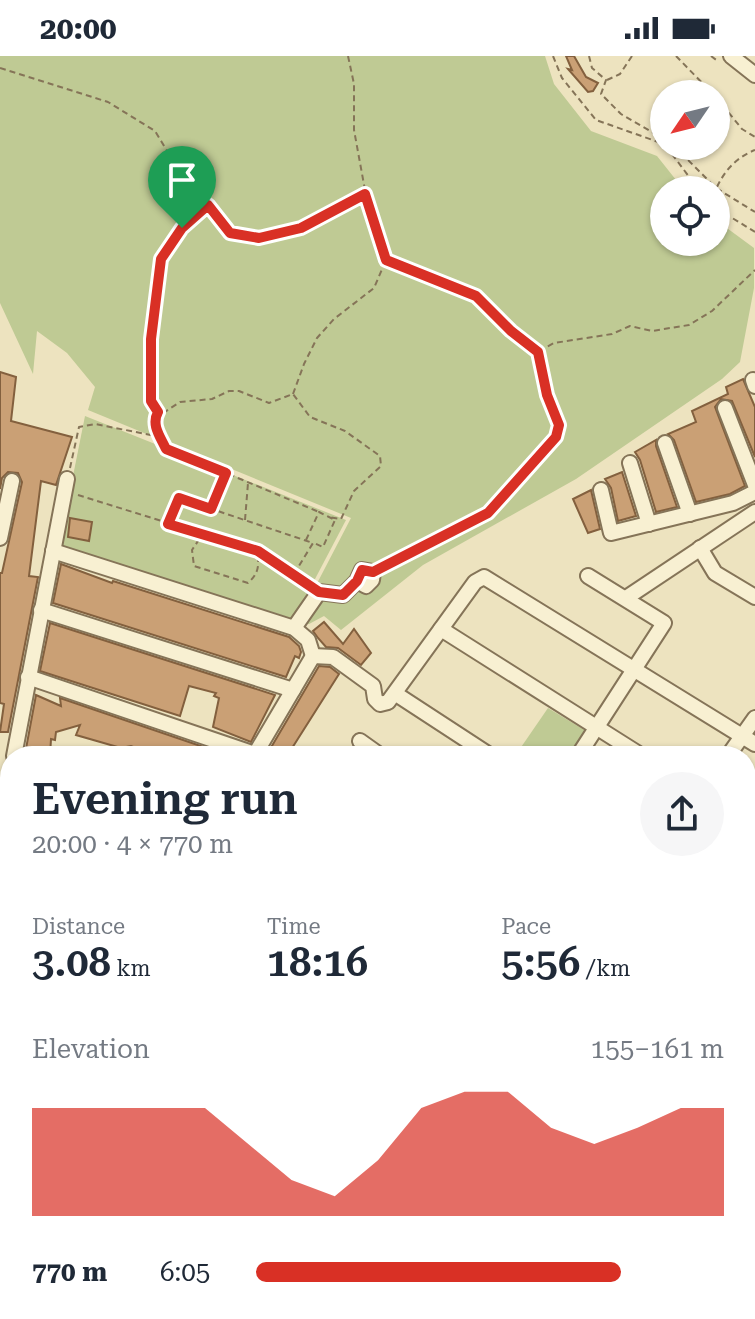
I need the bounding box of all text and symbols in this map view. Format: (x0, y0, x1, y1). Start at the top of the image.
text: 20:00 (40, 11, 117, 46)
north arrow (650, 80, 730, 160)
map controls (650, 80, 730, 256)
pin (148, 146, 216, 228)
icon: arrive (160, 158, 204, 202)
button: locate (650, 176, 730, 256)
button: share (640, 772, 724, 856)
text: Evening run (32, 773, 298, 825)
text: 20:00 · 4 × 770 m (32, 829, 233, 859)
text: Distance (32, 914, 125, 939)
text: Time (267, 914, 321, 939)
text: Pace (501, 914, 551, 939)
text: 3.08 (32, 939, 111, 986)
text: 18:16 (267, 939, 368, 986)
text: 5:56 (501, 939, 580, 986)
text: km (111, 956, 151, 981)
text: /km (580, 956, 630, 981)
text: Elevation (32, 1034, 150, 1064)
text: 155–161 m (591, 1034, 724, 1064)
text: 770 m (32, 1257, 107, 1287)
text: 6:05 (160, 1257, 210, 1287)

